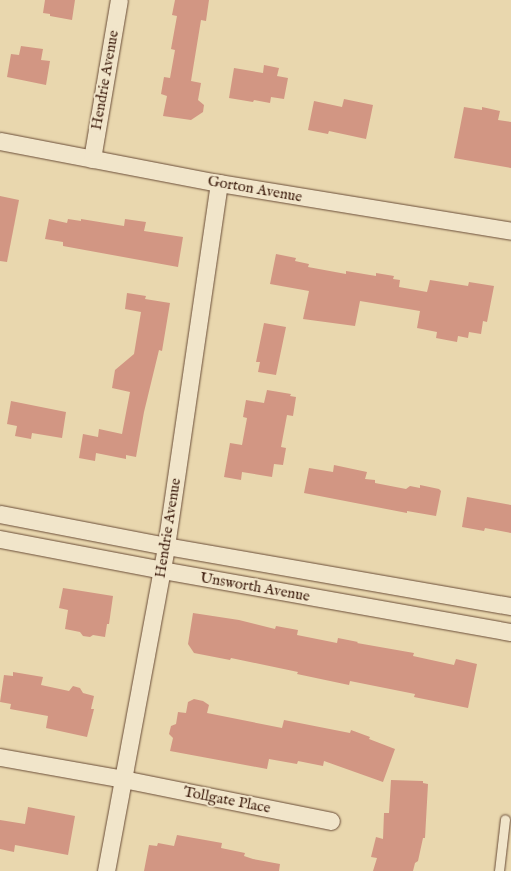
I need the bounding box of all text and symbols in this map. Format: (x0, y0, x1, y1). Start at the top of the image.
street label: Hendrie Avenue (87, 29, 123, 131)
street label: Gorton Avenue (206, 172, 304, 206)
street label: Hendrie Avenue (151, 477, 185, 579)
street label: Unsworth Avenue (199, 568, 311, 606)
street label: Tollgate Place (182, 783, 272, 817)

